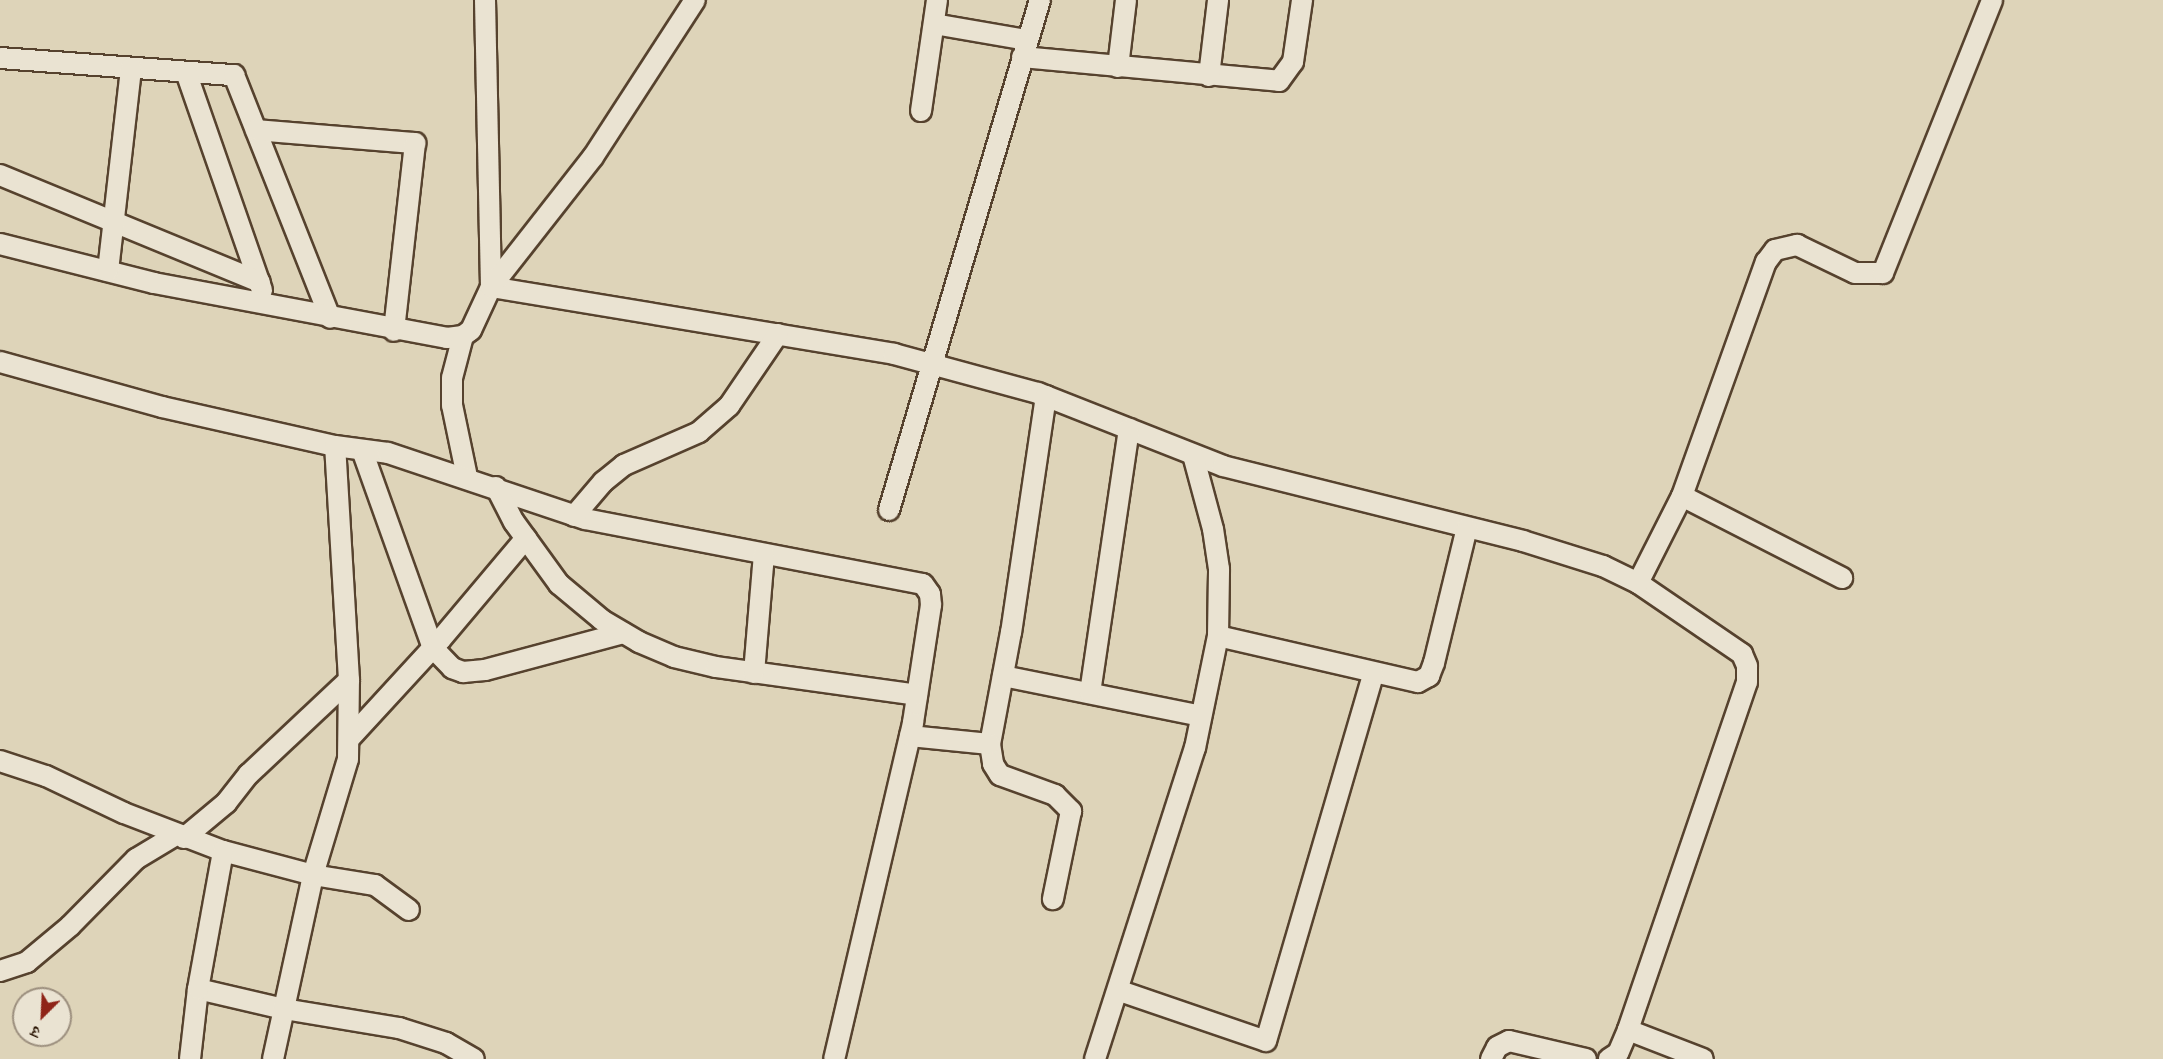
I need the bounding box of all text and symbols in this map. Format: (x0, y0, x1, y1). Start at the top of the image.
north arrow (12, 987, 72, 1047)
text: उ (28, 1022, 43, 1042)

